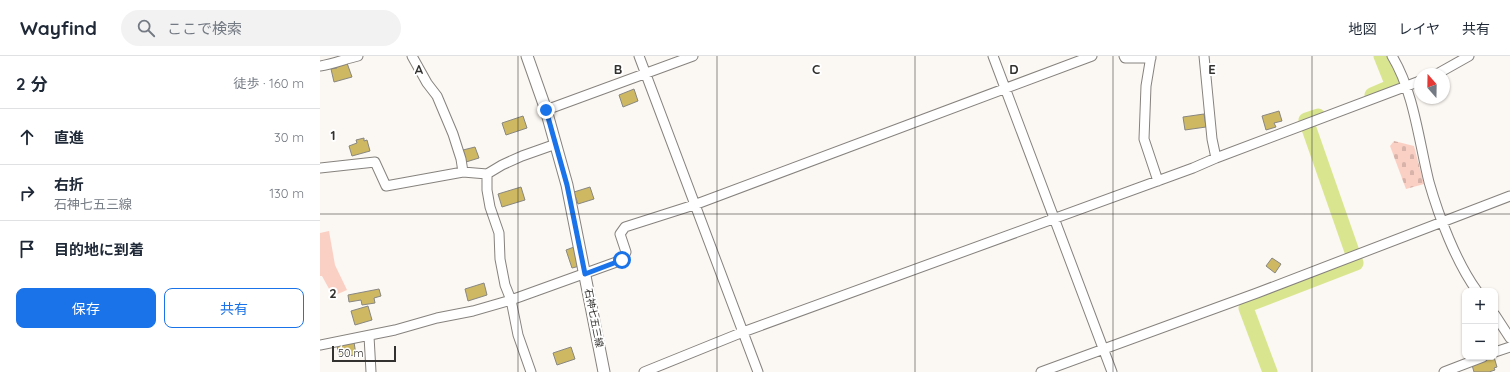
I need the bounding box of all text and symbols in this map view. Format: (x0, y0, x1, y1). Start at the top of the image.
search box (121, 10, 401, 46)
text: Wayfind (20, 16, 97, 40)
icon: search (135, 17, 157, 39)
text: ここで検索 (167, 19, 242, 38)
text: 地図 (1348, 20, 1376, 38)
text: レイヤ (1398, 20, 1440, 38)
text: 共有 (1462, 20, 1490, 38)
text: A (415, 61, 424, 77)
text: B (614, 61, 622, 77)
text: C (812, 61, 820, 77)
text: D (1009, 61, 1019, 77)
text: E (1208, 61, 1216, 77)
north arrow (1414, 68, 1450, 104)
text: 2 分 (16, 73, 47, 94)
text: 徒歩 · 160 m (233, 75, 304, 91)
route end (537, 101, 555, 119)
icon: ahead (16, 126, 38, 148)
text: 1 (330, 127, 336, 143)
text: 直進 (54, 128, 84, 147)
text: 30 m (274, 129, 304, 145)
text: 右折 (54, 175, 84, 194)
icon: right (16, 182, 38, 204)
text: 130 m (269, 185, 304, 201)
text: 石神七五三線 (54, 196, 132, 212)
icon: arrive (16, 238, 38, 260)
text: 目的地に到着 (54, 240, 144, 259)
route start (613, 251, 631, 269)
text: 2 (329, 285, 337, 301)
street label: 石神七五三線 (582, 287, 606, 349)
button: 保存 (16, 288, 156, 328)
button: 共有 (164, 288, 304, 328)
map controls (1462, 288, 1498, 360)
button: + (1462, 288, 1498, 324)
button: − (1462, 324, 1498, 360)
scale bar (332, 344, 396, 363)
text: 50 m (338, 346, 364, 360)

